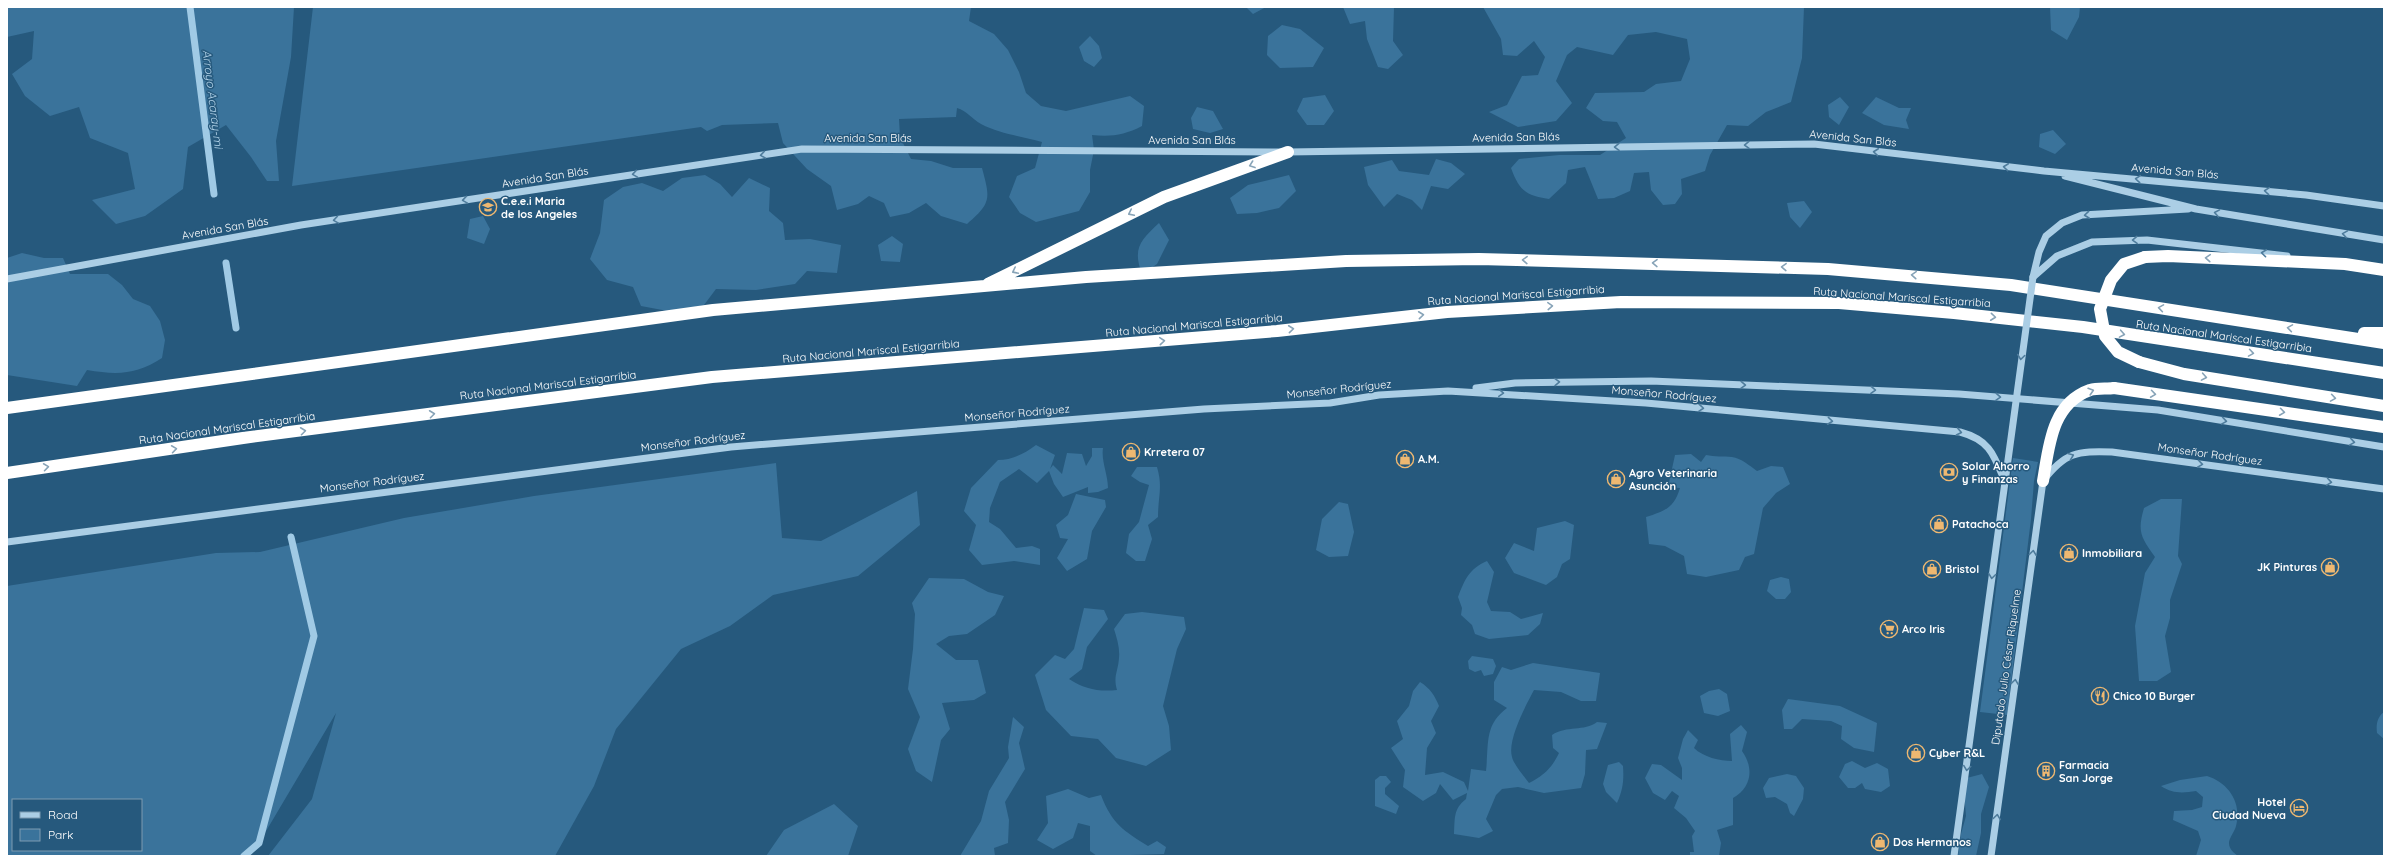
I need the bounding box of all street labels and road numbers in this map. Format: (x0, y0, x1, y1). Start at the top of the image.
street label: Avenida San Blás (1809, 126, 1897, 150)
street label: Avenida San Blás (1472, 129, 1560, 145)
street label: Avenida San Blás (824, 131, 912, 145)
street label: Avenida San Blás (1148, 133, 1236, 147)
street label: Avenida San Blás (2131, 160, 2219, 182)
street label: Avenida San Blás (501, 163, 589, 191)
street label: Avenida San Blás (181, 214, 269, 242)
street label: Ruta Nacional Mariscal Estigarribia (1427, 282, 1605, 308)
street label: Ruta Nacional Mariscal Estigarribia (1813, 284, 1991, 310)
street label: Ruta Nacional Mariscal Estigarribia (1105, 310, 1283, 340)
street label: Ruta Nacional Mariscal Estigarribia (2135, 317, 2313, 355)
street label: Ruta Nacional Mariscal Estigarribia (782, 336, 960, 366)
street label: Ruta Nacional Mariscal Estigarribia (459, 367, 637, 403)
street label: Monseñor Rodríguez (1286, 377, 1392, 401)
street label: Monseñor Rodríguez (1611, 382, 1717, 406)
street label: Monseñor Rodríguez (964, 401, 1070, 425)
street label: Ruta Nacional Mariscal Estigarribia (138, 409, 316, 447)
street label: Monseñor Rodríguez (640, 428, 746, 454)
street label: Monseñor Rodríguez (2157, 440, 2263, 468)
street label: Monseñor Rodríguez (319, 469, 425, 495)
street label: Diputado Julio César Riquelme (1988, 588, 2024, 746)

